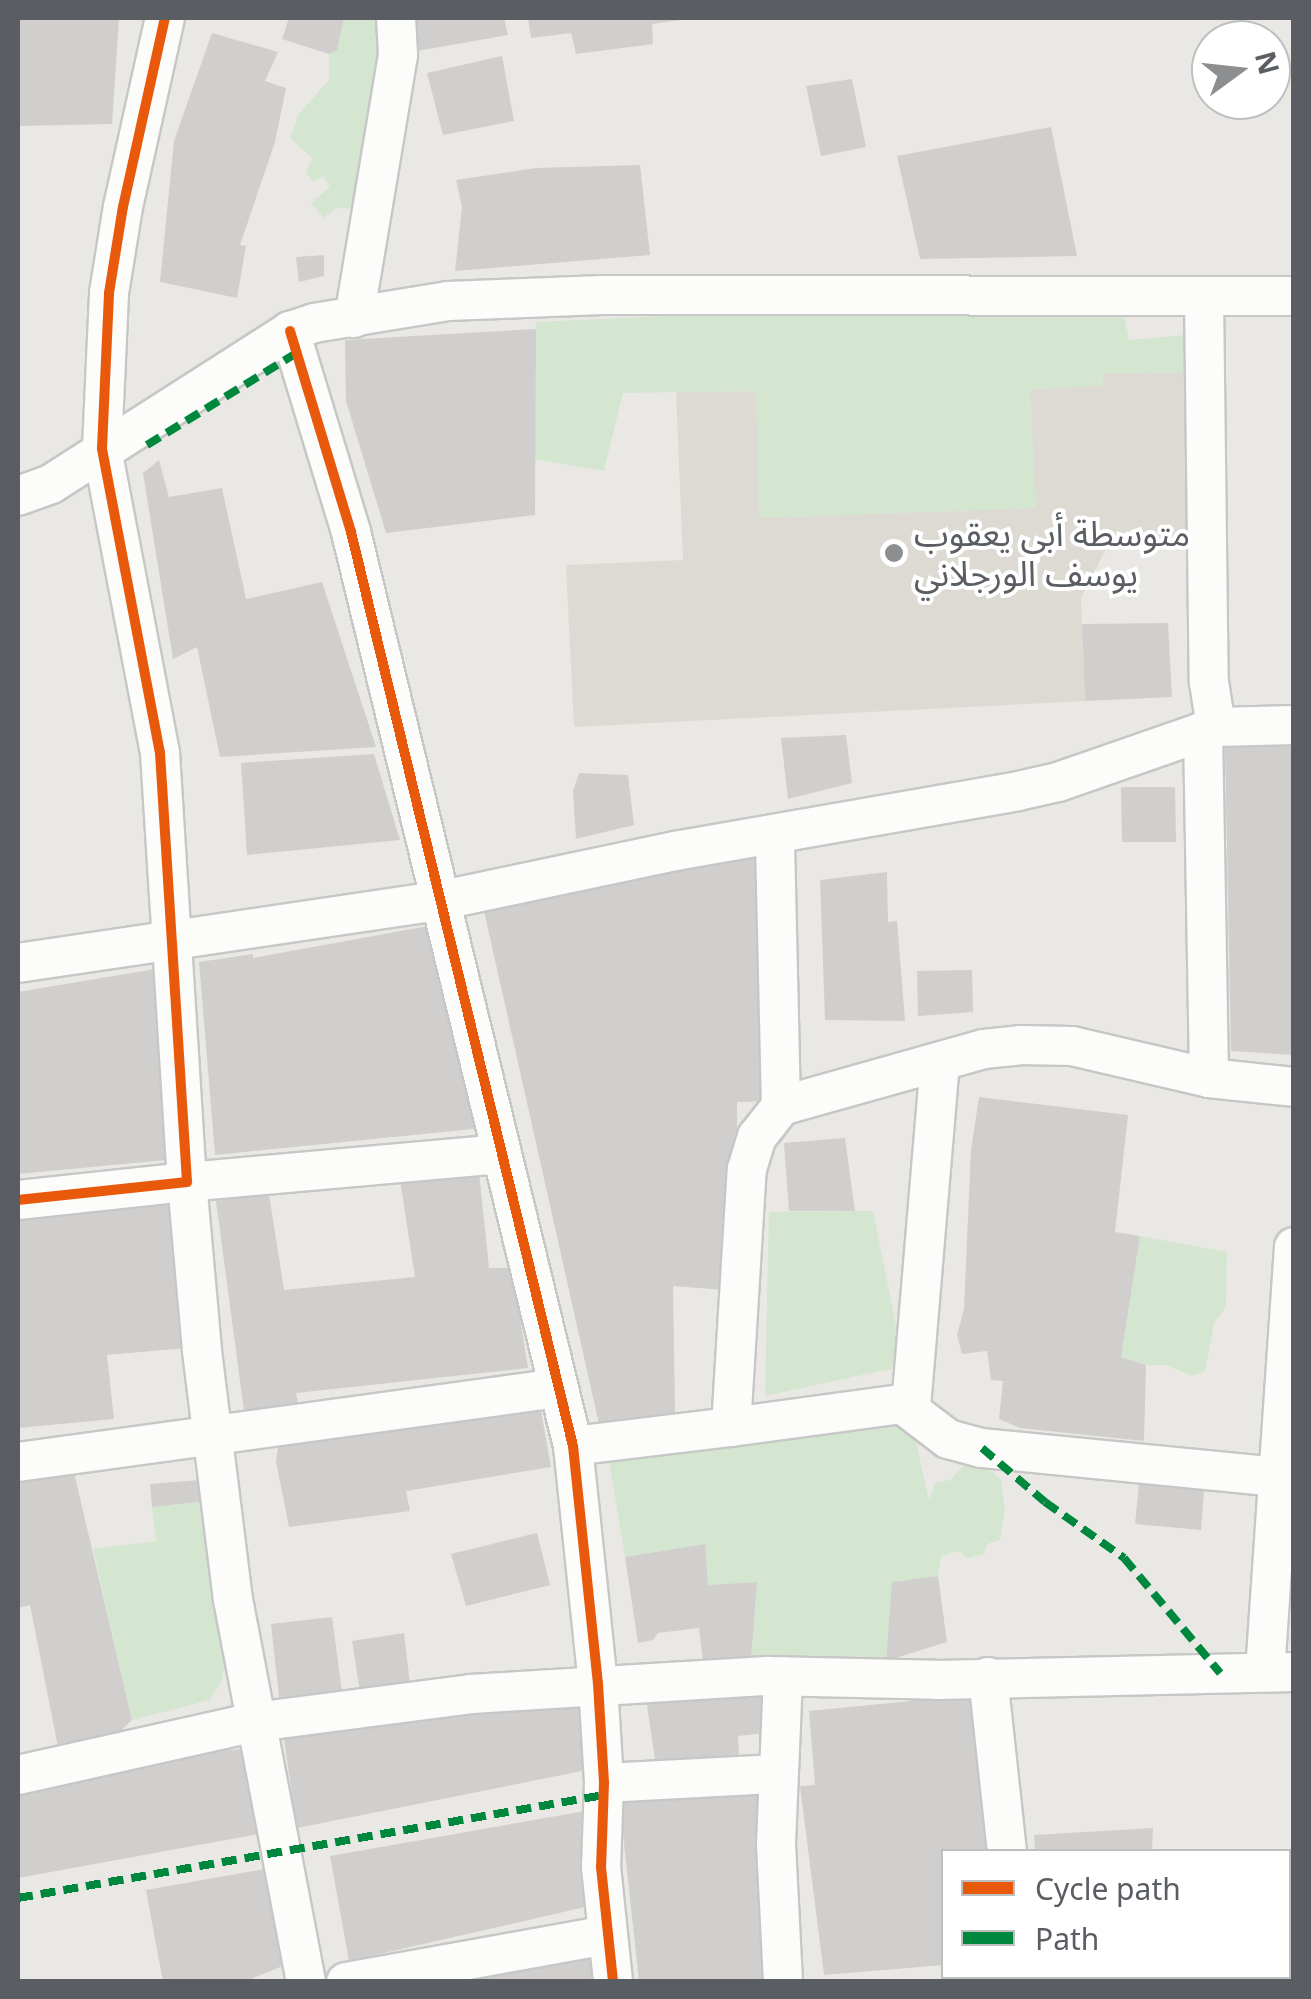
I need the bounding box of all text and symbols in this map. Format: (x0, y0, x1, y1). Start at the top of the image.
north arrow (1191, 20, 1291, 120)
text: N (1247, 47, 1289, 79)
place label: متوسطة أبي يعقوب يوسف الورجلاني (914, 512, 1190, 594)
marker: متوسطة أبي يعقوب يوسف الورجلاني (883, 542, 905, 564)
legend (941, 1849, 1291, 1979)
text: Cycle path (1035, 1868, 1181, 1909)
text: Path (1035, 1918, 1099, 1959)

